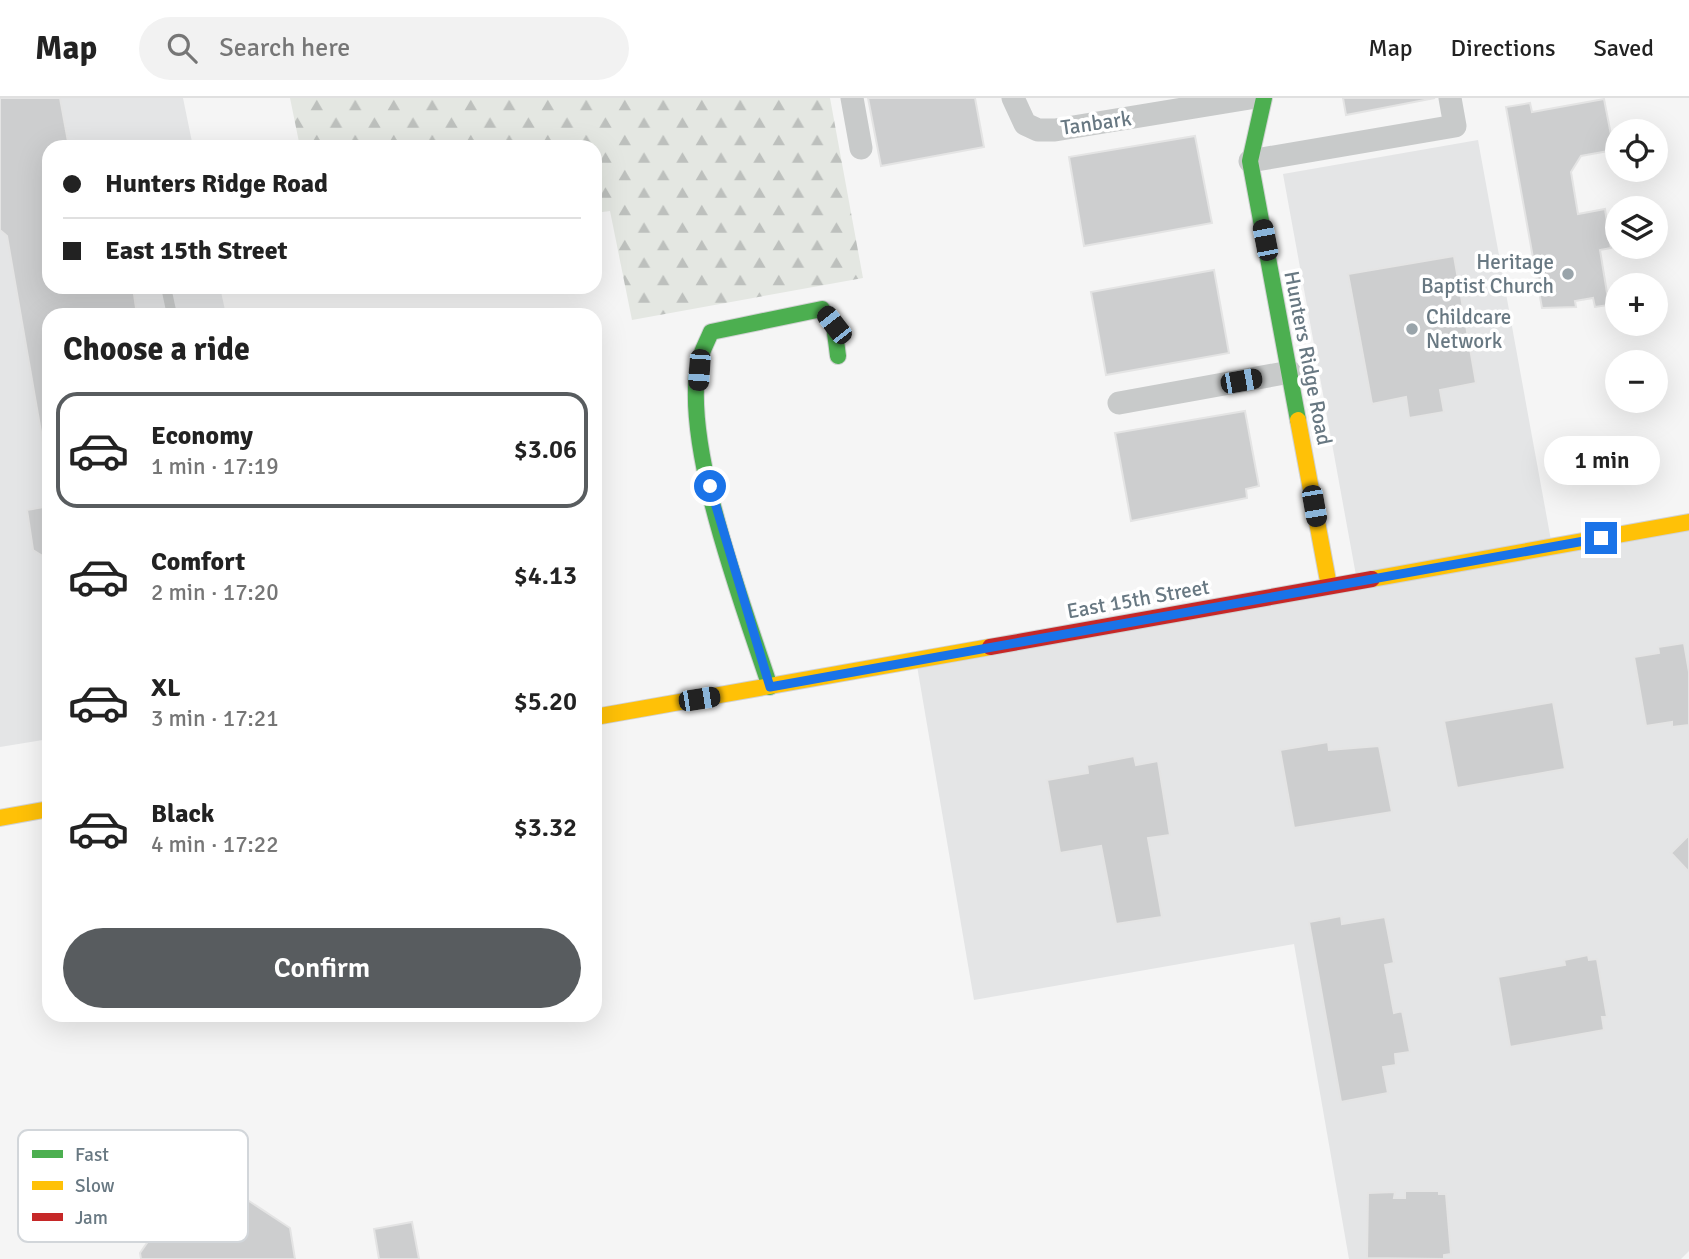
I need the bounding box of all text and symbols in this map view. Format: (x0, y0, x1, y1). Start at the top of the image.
search box (139, 17, 629, 80)
text: Map (35, 28, 97, 69)
icon: search (163, 29, 201, 67)
text: Search here (219, 32, 350, 64)
text: Map (1368, 33, 1413, 63)
text: Directions (1451, 33, 1556, 63)
text: Saved (1594, 33, 1654, 63)
street label: Tanbark (1059, 105, 1133, 141)
map controls (1605, 119, 1668, 413)
button: locate (1605, 119, 1668, 182)
text: Hunters Ridge Road (105, 168, 328, 200)
button: layers (1605, 196, 1668, 259)
car (1251, 217, 1280, 263)
text: East 15th Street (105, 235, 287, 267)
place label: Heritage Baptist Church (1421, 249, 1554, 299)
marker: Heritage Baptist Church (1560, 266, 1576, 282)
street label: Hunters Ridge Road (1278, 269, 1338, 447)
button: + (1605, 273, 1668, 336)
car (813, 302, 856, 348)
place label: Childcare Network (1426, 304, 1511, 354)
marker: Childcare Network (1404, 321, 1420, 337)
text: Choose a ride (63, 330, 250, 369)
car (688, 348, 711, 392)
button: − (1605, 350, 1668, 413)
car (1219, 367, 1264, 395)
icon: car (67, 419, 130, 482)
text: Economy (151, 420, 253, 452)
text: $3.06 (514, 434, 577, 466)
callout: 1 min (1543, 436, 1659, 486)
text: 1 min (1574, 446, 1630, 475)
text: 1 min · 17:19 (151, 452, 279, 481)
route start (694, 470, 726, 502)
car (1301, 483, 1328, 529)
route end (1585, 522, 1617, 554)
icon: car (67, 545, 130, 608)
text: Comfort (151, 546, 245, 578)
text: $4.13 (514, 560, 577, 592)
street label: East 15th Street (1065, 574, 1211, 624)
text: 2 min · 17:20 (151, 578, 279, 607)
icon: car (67, 671, 130, 734)
text: XL (151, 672, 181, 704)
car (677, 685, 722, 713)
text: $5.20 (514, 686, 577, 718)
text: 3 min · 17:21 (151, 704, 279, 733)
icon: car (67, 797, 130, 860)
text: Black (151, 798, 214, 830)
text: $3.32 (514, 812, 577, 844)
text: 4 min · 17:22 (151, 830, 279, 859)
button: Confirm (63, 928, 581, 1008)
legend (18, 1130, 248, 1242)
text: Fast (75, 1143, 109, 1167)
text: Slow (75, 1174, 115, 1198)
text: Jam (75, 1206, 108, 1230)

